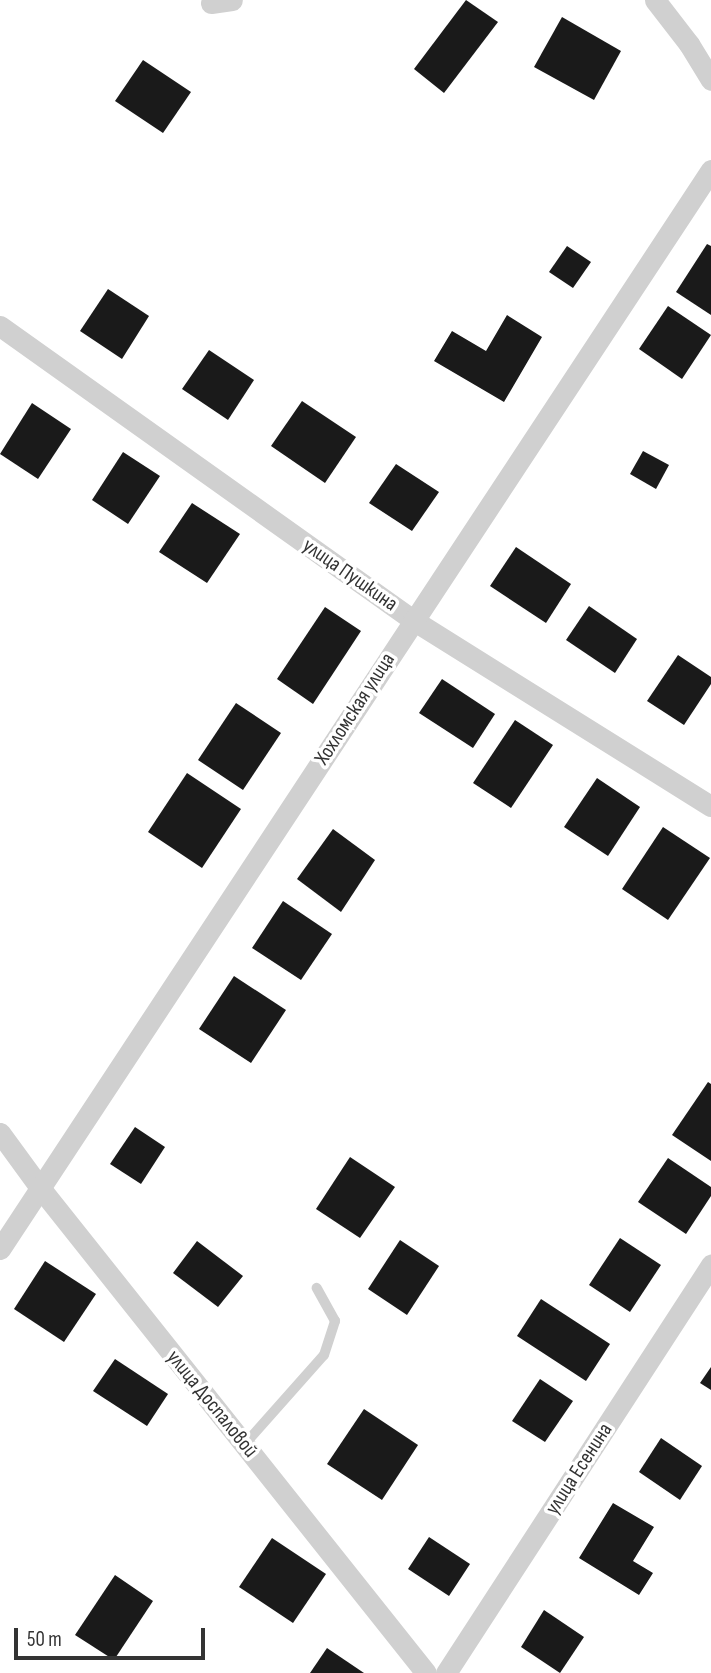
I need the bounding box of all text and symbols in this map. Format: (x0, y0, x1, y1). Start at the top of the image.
street label: улица Пушкина (298, 533, 402, 617)
street label: Хохломская улица (310, 648, 400, 770)
street label: улица Доспаловой (161, 1345, 263, 1463)
street label: улица Есенина (540, 1419, 618, 1519)
scale bar (18, 1614, 208, 1658)
text: 50 m (27, 1627, 62, 1652)

